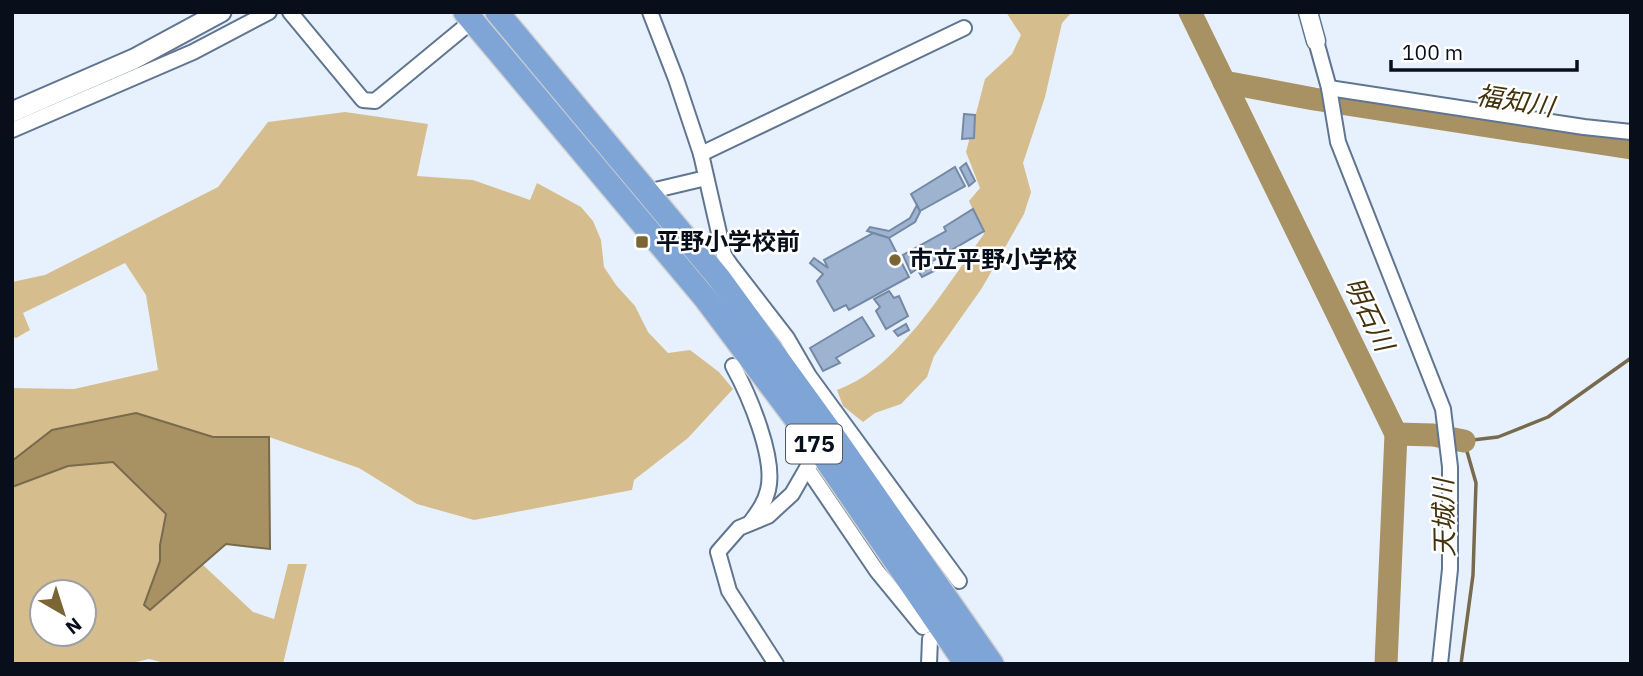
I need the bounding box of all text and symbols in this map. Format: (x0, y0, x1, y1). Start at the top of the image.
scale bar (1391, 28, 1576, 72)
text: 100 m (1402, 38, 1463, 66)
water label: 福知川 (1474, 77, 1559, 123)
place label: 平野小学校前 (656, 225, 800, 257)
marker: 平野小学校前 (634, 234, 650, 250)
place label: 市立平野小学校 (909, 243, 1077, 275)
marker: 市立平野小学校 (887, 252, 903, 268)
water label: 明石川 (1338, 271, 1404, 359)
road number: 175 (786, 424, 842, 464)
water label: 天城川 (1425, 476, 1461, 557)
north arrow (28, 578, 98, 648)
text: N (61, 613, 87, 640)

